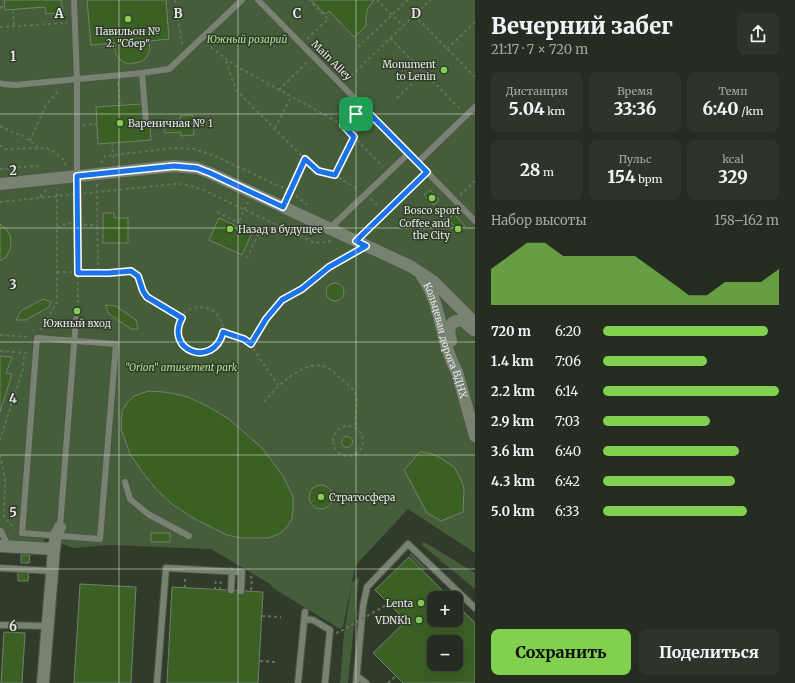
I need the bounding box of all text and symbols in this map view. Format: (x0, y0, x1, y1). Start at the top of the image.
text: A (53, 5, 64, 22)
text: B (173, 5, 183, 22)
text: C (293, 5, 302, 22)
text: D (411, 5, 421, 22)
text: Вечерний забег (491, 12, 673, 40)
button: share (737, 13, 779, 55)
marker: Павильон № 2. "Сбер" (123, 14, 133, 24)
place label: Павильон № 2. "Сбер" (95, 25, 161, 50)
park label: Южный розарий (207, 33, 287, 46)
street label: Main Alley (309, 37, 355, 83)
text: 21:17 · 7 × 720 m (491, 41, 588, 58)
text: 1 (10, 48, 16, 65)
place label: Monument to Lenin (382, 58, 436, 83)
marker: Monument to Lenin (439, 65, 449, 75)
text: Дистанция (506, 84, 568, 98)
text: Время (617, 84, 653, 98)
text: Темп (718, 84, 748, 98)
pin (339, 97, 373, 131)
text: 5.04 (509, 98, 545, 120)
text: 33:36 (614, 98, 656, 120)
text: 6:40 (703, 98, 739, 120)
icon: arrive (345, 103, 367, 125)
text: km (545, 104, 565, 118)
text: /km (739, 104, 763, 118)
place label: Вареничная № 1 (128, 117, 213, 130)
marker: Вареничная № 1 (115, 118, 125, 128)
text: Пульс (618, 152, 652, 166)
text: kcal (722, 152, 744, 166)
text: 28 (520, 159, 541, 181)
text: 2 (9, 162, 17, 179)
text: m (541, 165, 554, 179)
text: 154 (607, 166, 636, 188)
text: 329 (718, 166, 748, 188)
text: bpm (636, 172, 663, 186)
marker: Bosco sport (427, 193, 437, 203)
place label: Bosco sport (404, 204, 460, 217)
text: Набор высоты (491, 212, 587, 229)
text: 158–162 m (714, 212, 779, 229)
place label: Coffee and the City (399, 217, 450, 242)
place label: Назад в будущее (238, 223, 322, 236)
marker: Назад в будущее (225, 224, 235, 234)
marker: Coffee and the City (453, 224, 463, 234)
text: 3 (9, 276, 17, 293)
street label: Кольцевая дорога ВДНХ (420, 280, 470, 401)
marker: Южный вход (72, 306, 82, 316)
place label: Южный вход (43, 317, 111, 330)
text: 720 m (491, 323, 531, 340)
text: 6:20 (555, 323, 581, 340)
text: 1.4 km (491, 353, 534, 370)
text: 7:06 (555, 353, 581, 370)
park label: "Orion" amusement park (125, 361, 238, 374)
text: 2.2 km (491, 383, 535, 400)
text: 6:14 (555, 383, 578, 400)
text: 4 (9, 390, 18, 407)
text: 2.9 km (491, 413, 534, 430)
text: 7:03 (555, 413, 580, 430)
text: 3.6 km (491, 443, 534, 460)
text: 6:40 (555, 443, 581, 460)
text: 4.3 km (491, 473, 535, 490)
text: 6:42 (555, 473, 580, 490)
place label: Стратосфера (329, 491, 396, 504)
marker: Стратосфера (316, 492, 326, 502)
text: 5.0 km (491, 503, 535, 520)
text: 6:33 (555, 503, 579, 520)
text: 5 (9, 504, 17, 521)
map controls (427, 591, 463, 671)
button: + (427, 591, 463, 627)
place label: Lenta (386, 597, 414, 610)
marker: Lenta (416, 598, 426, 608)
place label: VDNKh (374, 614, 411, 627)
marker: VDNKh (414, 615, 424, 625)
text: 6 (9, 618, 17, 635)
button: Сохранить (491, 629, 631, 675)
button: Поделиться (639, 629, 779, 675)
button: − (427, 635, 463, 671)

